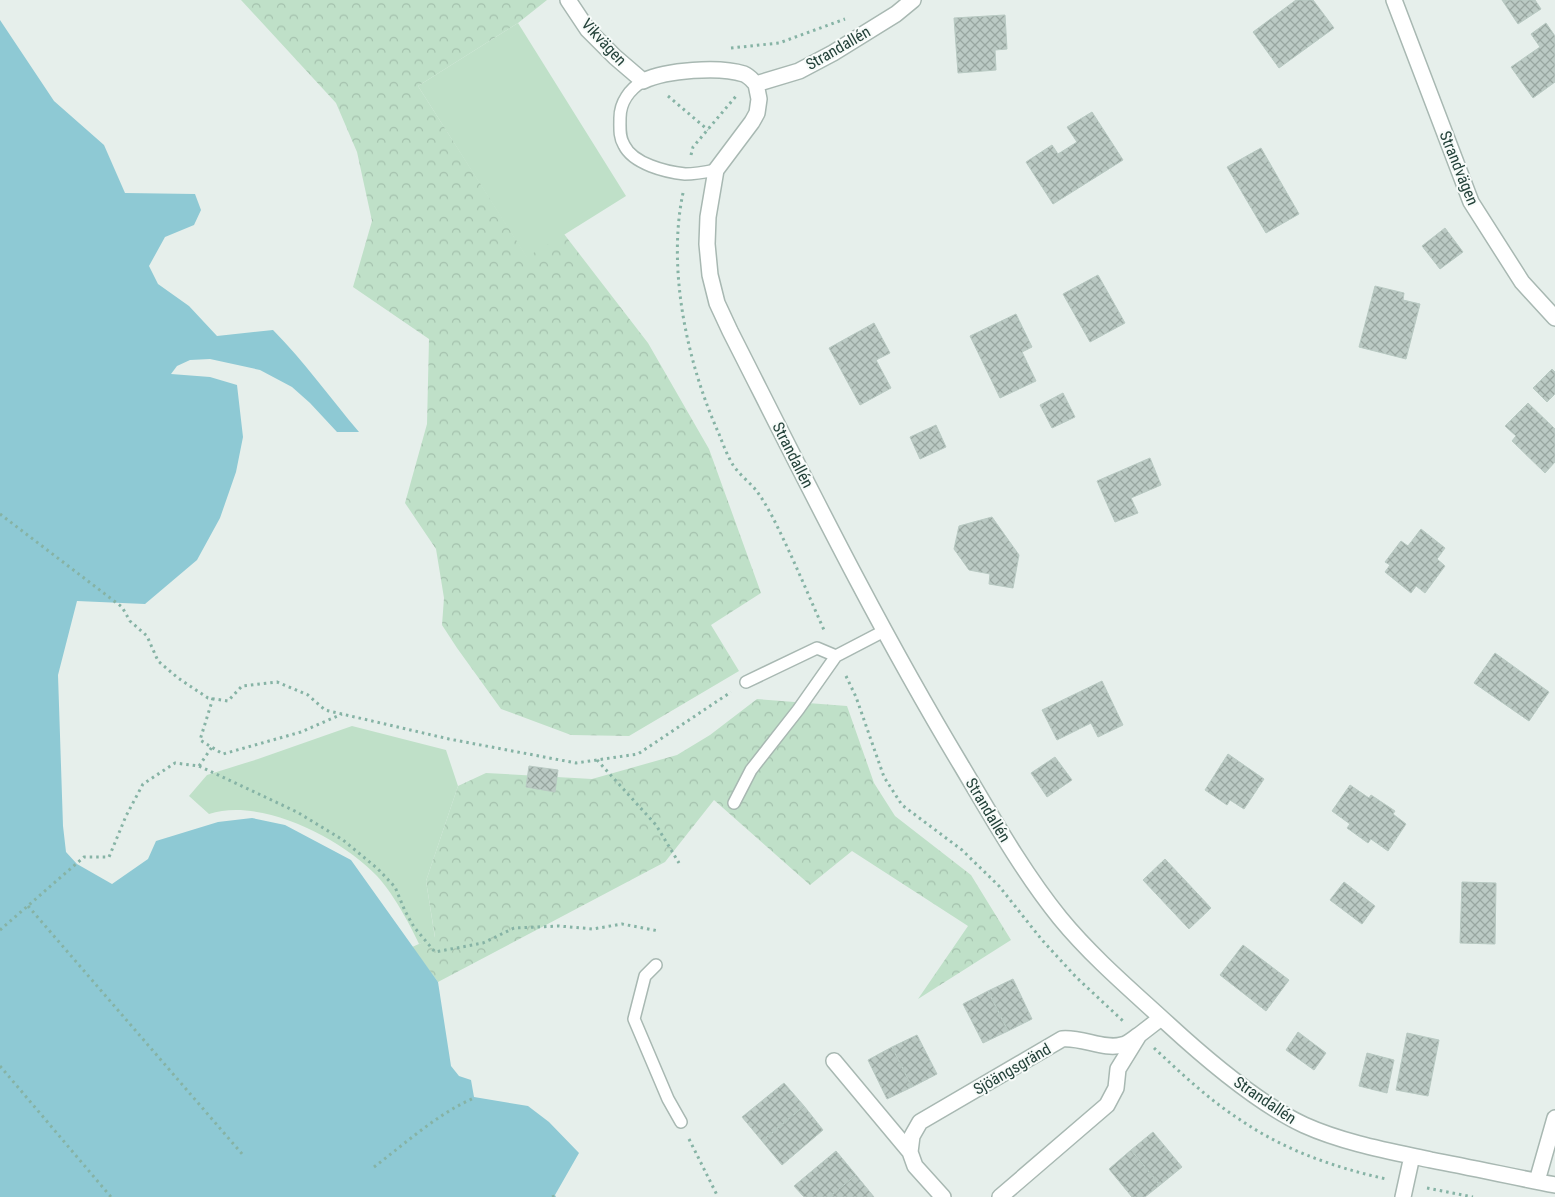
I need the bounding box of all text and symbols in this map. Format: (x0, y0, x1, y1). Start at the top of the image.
street label: Vikvägen (577, 15, 631, 69)
street label: Strandallén (802, 22, 874, 74)
street label: Strandvägen (1435, 128, 1483, 208)
street label: Strandallén (768, 419, 818, 491)
street label: Strandallén (962, 775, 1014, 845)
street label: Sjöängsgränd (970, 1039, 1054, 1099)
street label: Strandallén (1230, 1072, 1300, 1128)

